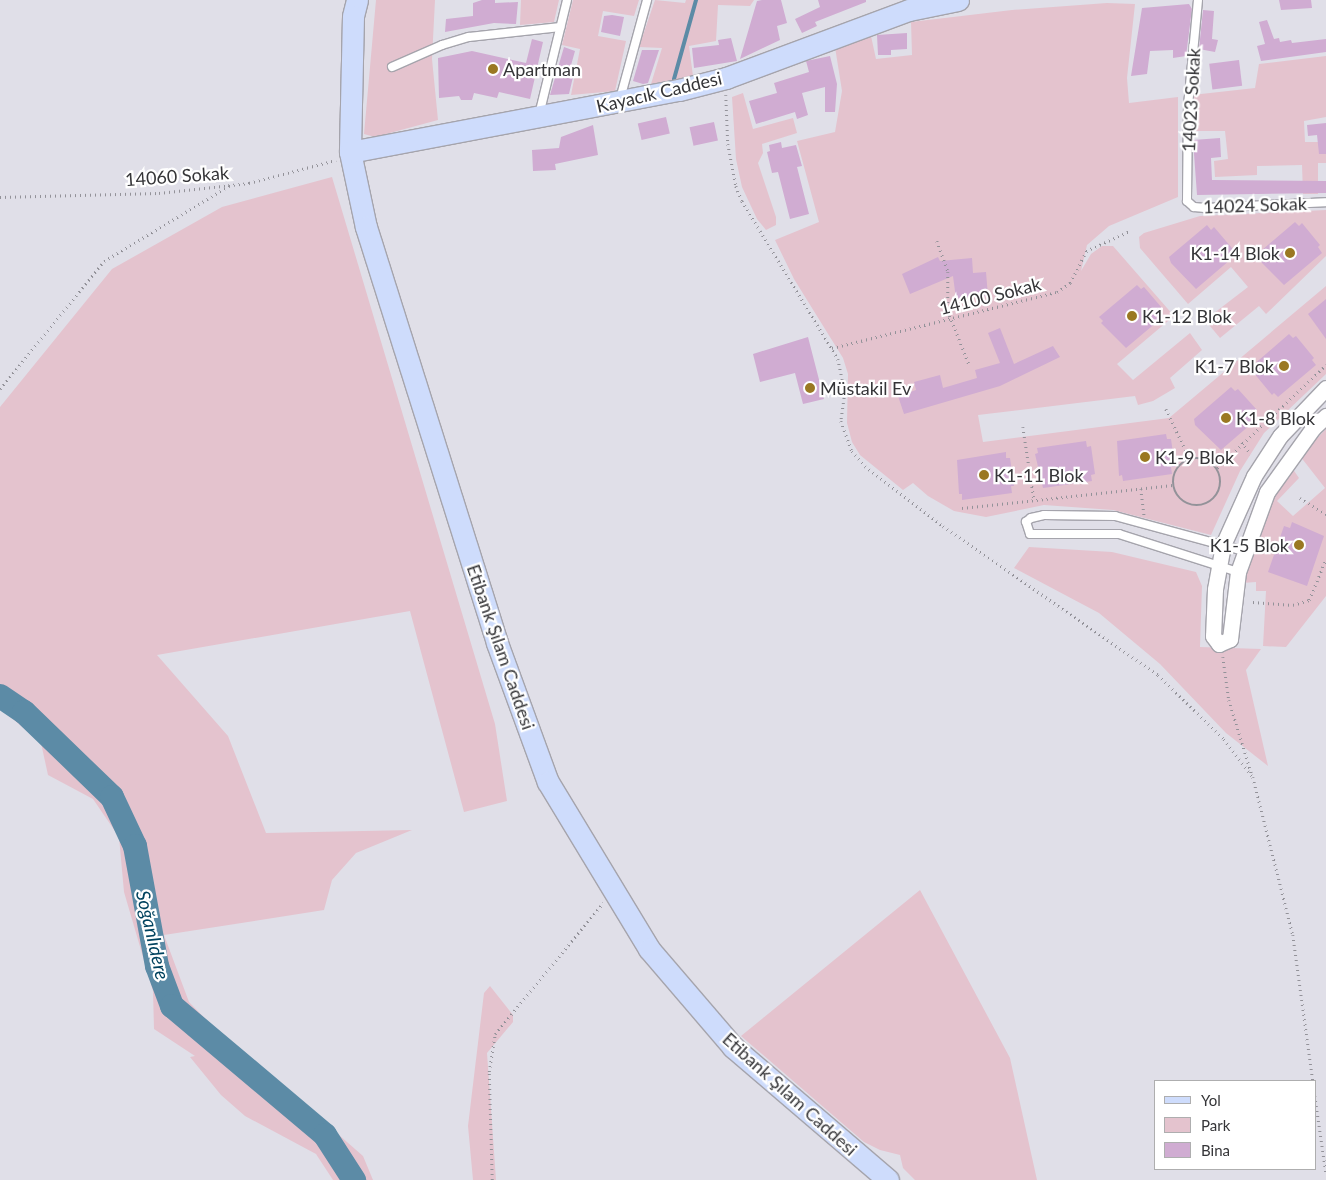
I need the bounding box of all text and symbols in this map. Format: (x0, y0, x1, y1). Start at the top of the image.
street label: 14023 Sokak (1177, 48, 1205, 152)
place label: Apartman (503, 58, 581, 80)
marker: Apartman (487, 63, 499, 75)
street label: Kayacık Caddesi (594, 67, 724, 117)
street label: 14060 Sokak (124, 162, 230, 190)
street label: 14024 Sokak (1203, 192, 1307, 218)
place label: K1-14 Blok (1190, 242, 1280, 264)
marker: K1-14 Blok (1284, 247, 1296, 259)
street label: 14100 Sokak (937, 273, 1043, 319)
place label: K1-12 Blok (1142, 305, 1232, 327)
marker: K1-12 Blok (1126, 310, 1138, 322)
place label: K1-7 Blok (1195, 355, 1274, 377)
marker: K1-7 Blok (1278, 360, 1290, 372)
place label: Müstakil Ev (820, 377, 911, 399)
marker: Müstakil Ev (804, 382, 816, 394)
place label: K1-8 Blok (1236, 407, 1315, 429)
marker: K1-8 Blok (1220, 412, 1232, 424)
place label: K1-9 Blok (1155, 446, 1234, 468)
marker: K1-9 Blok (1139, 451, 1151, 463)
place label: K1-11 Blok (994, 464, 1084, 486)
marker: K1-11 Blok (978, 469, 990, 481)
place label: K1-5 Blok (1210, 534, 1289, 556)
marker: K1-5 Blok (1293, 539, 1305, 551)
street label: Etibank Şılam Caddesi (463, 562, 539, 732)
water label: Soğanlıdere (132, 888, 174, 982)
street label: Etibank Şılam Caddesi (718, 1028, 862, 1160)
legend (1154, 1080, 1316, 1170)
text: Yol (1201, 1091, 1221, 1109)
text: Park (1201, 1116, 1230, 1134)
text: Bina (1201, 1141, 1230, 1159)

